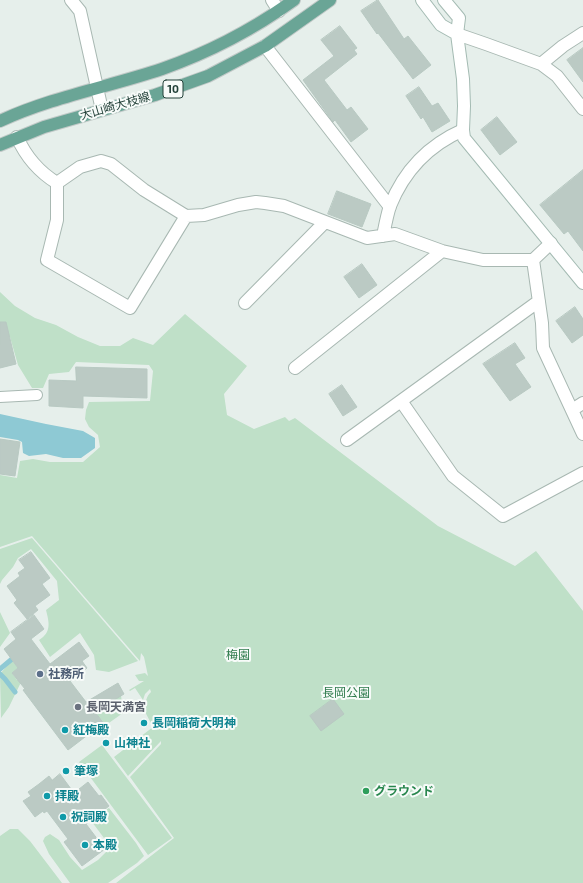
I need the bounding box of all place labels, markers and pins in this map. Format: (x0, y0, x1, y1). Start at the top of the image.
place label: 社務所 (48, 667, 84, 681)
marker: 社務所 (35, 669, 45, 679)
place label: 長岡天満宮 (86, 700, 146, 714)
marker: 長岡天満宮 (73, 702, 83, 712)
place label: 長岡稲荷大明神 (152, 716, 236, 730)
marker: 長岡稲荷大明神 (139, 718, 149, 728)
place label: 紅梅殿 (73, 723, 109, 737)
marker: 紅梅殿 (60, 725, 70, 735)
place label: 山神社 (114, 736, 150, 750)
marker: 山神社 (101, 738, 111, 748)
place label: 筆塚 (74, 764, 98, 778)
marker: 筆塚 (61, 766, 71, 776)
place label: グラウンド (374, 784, 434, 798)
marker: グラウンド (361, 786, 371, 796)
place label: 拝殿 (55, 789, 79, 803)
marker: 拝殿 (42, 791, 52, 801)
place label: 祝詞殿 (71, 810, 107, 824)
marker: 祝詞殿 (58, 812, 68, 822)
place label: 本殿 (93, 838, 117, 852)
marker: 本殿 (80, 840, 90, 850)

